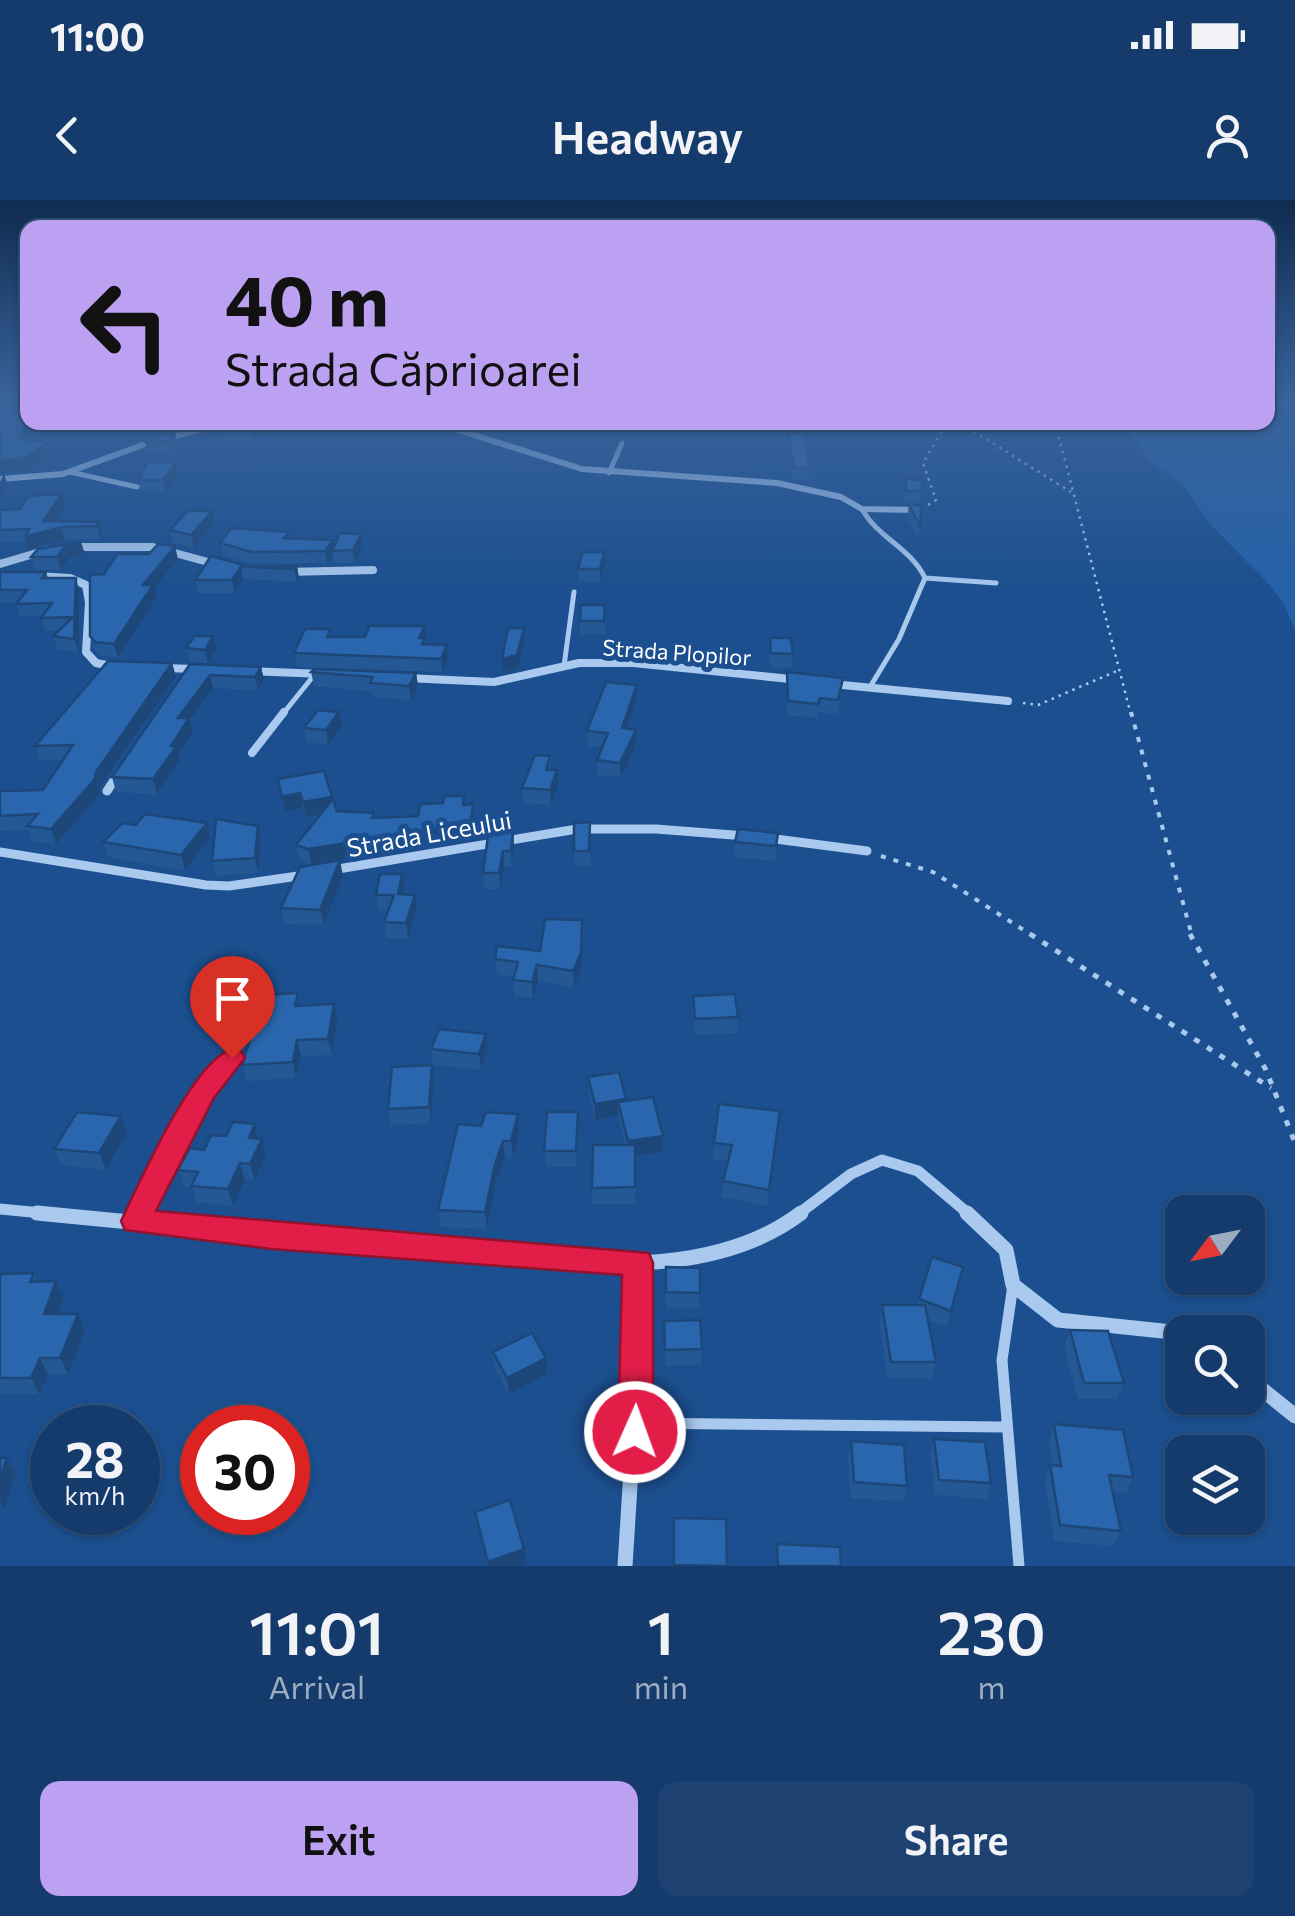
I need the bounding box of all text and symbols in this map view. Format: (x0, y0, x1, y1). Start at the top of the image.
text: 11:00 (50, 12, 145, 59)
icon: back (40, 108, 95, 163)
text: Headway (552, 108, 743, 163)
icon: person (1200, 108, 1255, 163)
text: 40 m (225, 255, 389, 340)
icon: left (60, 260, 190, 390)
text: Strada Căprioarei (225, 340, 582, 395)
street label: Strada Plopilor (602, 633, 752, 671)
street label: Strada Liceului (344, 804, 514, 862)
pin (190, 956, 275, 1059)
icon: arrive (205, 971, 260, 1026)
north arrow (1165, 1195, 1265, 1295)
map controls (1165, 1195, 1265, 1535)
button: search (1165, 1315, 1265, 1415)
position arrow (583, 1380, 687, 1484)
speed limit sign: 30 (180, 1405, 310, 1535)
text: 28 (65, 1427, 125, 1488)
button: layers (1165, 1435, 1265, 1535)
text: km/h (65, 1480, 125, 1510)
text: 11:01 (249, 1594, 384, 1667)
text: 1 (648, 1594, 674, 1667)
text: 230 (937, 1594, 1046, 1667)
text: Arrival (268, 1666, 365, 1706)
text: min (634, 1666, 688, 1706)
text: m (978, 1666, 1006, 1706)
button: Exit (40, 1781, 638, 1896)
button: Share (658, 1781, 1255, 1896)

